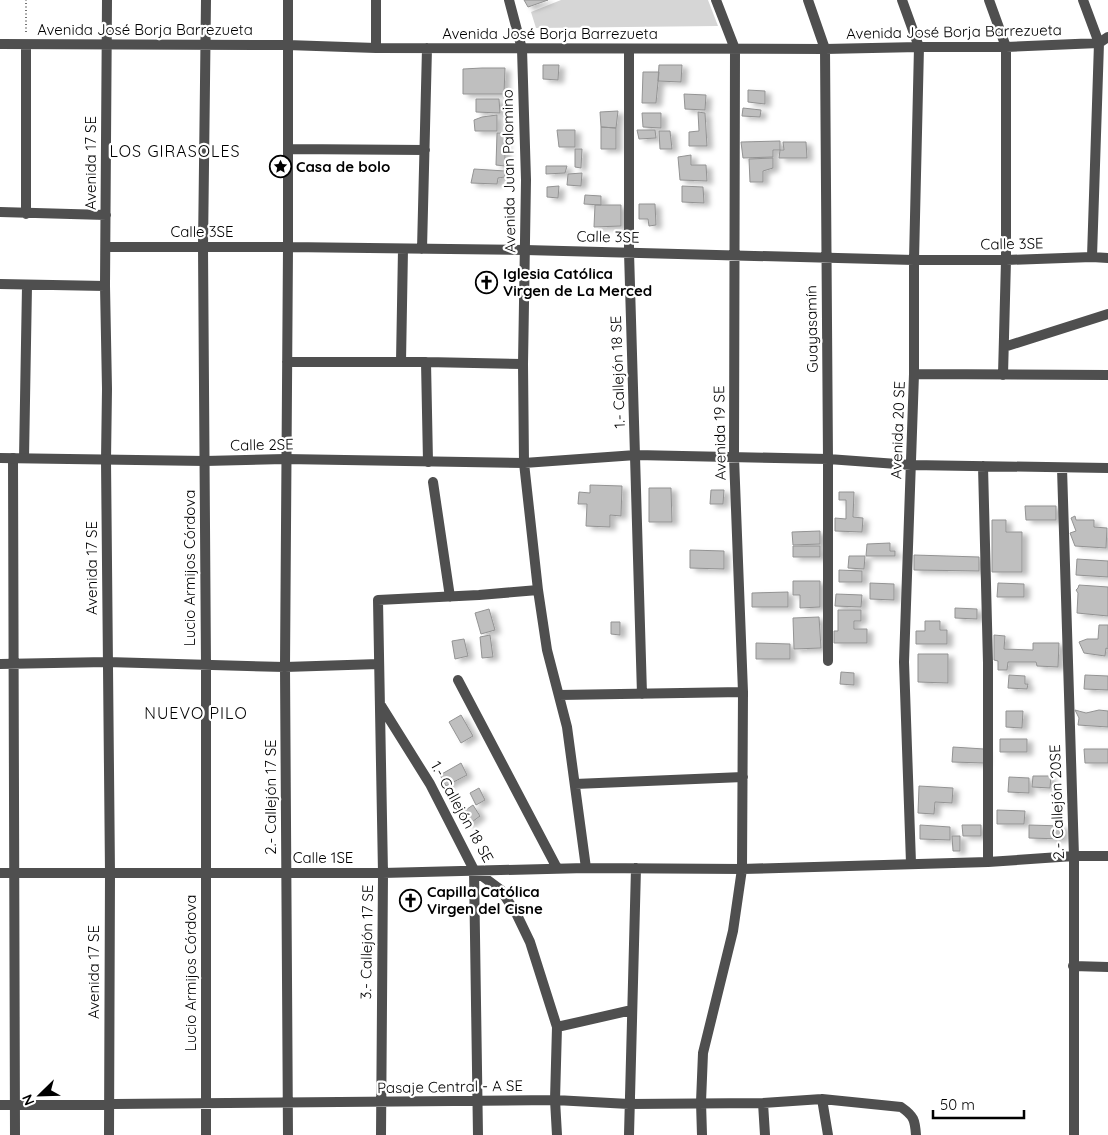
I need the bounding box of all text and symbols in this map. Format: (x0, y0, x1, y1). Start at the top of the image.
street label: Avenida José Borja Barrezueta (37, 20, 253, 39)
street label: Avenida José Borja Barrezueta (846, 20, 1062, 43)
street label: Avenida José Borja Barrezueta (442, 24, 658, 43)
street label: Avenida Juan Palomino (498, 89, 519, 253)
street label: Avenida 17 SE (81, 116, 100, 210)
district label: LOS GIRASOLES (109, 141, 241, 161)
place icon: Casa de bolo (268, 155, 292, 179)
place label: Casa de bolo (296, 157, 390, 176)
street label: Calle 3SE (170, 222, 234, 241)
street label: Calle 3SE (576, 226, 640, 247)
street label: Calle 3SE (980, 233, 1044, 254)
place label: Iglesia Católica Virgen de La Merced (503, 264, 652, 300)
church icon: Iglesia Católica Virgen de La Merced (475, 271, 499, 295)
street label: Guayasamín (801, 285, 822, 373)
street label: 1.- Callejón 18 SE (606, 315, 629, 429)
street label: Avenida 20 SE (886, 381, 909, 479)
street label: Avenida 19 SE (709, 385, 730, 481)
street label: Calle 2SE (230, 434, 294, 455)
street label: Lucio Armijos Córdova (180, 490, 199, 646)
street label: Avenida 17 SE (82, 521, 101, 615)
district label: NUEVO PILO (144, 703, 248, 723)
street label: 2.- Callejón 17 SE (261, 739, 280, 855)
street label: 2.- Callejón 20SE (1045, 744, 1068, 860)
street label: 1.- Callejón 18 SE (427, 758, 498, 866)
street label: Calle 1SE (293, 848, 353, 867)
place label: Capilla Católica Virgen del Cisne (427, 882, 543, 918)
street label: 3.- Callejón 17 SE (356, 884, 377, 1000)
church icon: Capilla Católica Virgen del Cisne (399, 889, 423, 913)
street label: Lucio Armijos Córdova (181, 895, 200, 1051)
street label: Avenida 17 SE (84, 925, 103, 1019)
north arrow (15, 1070, 65, 1120)
street label: Pasaje Central - A SE (377, 1076, 523, 1097)
scale bar (933, 1088, 1024, 1120)
text: N (18, 1092, 38, 1108)
text: 50 m (940, 1095, 975, 1114)

